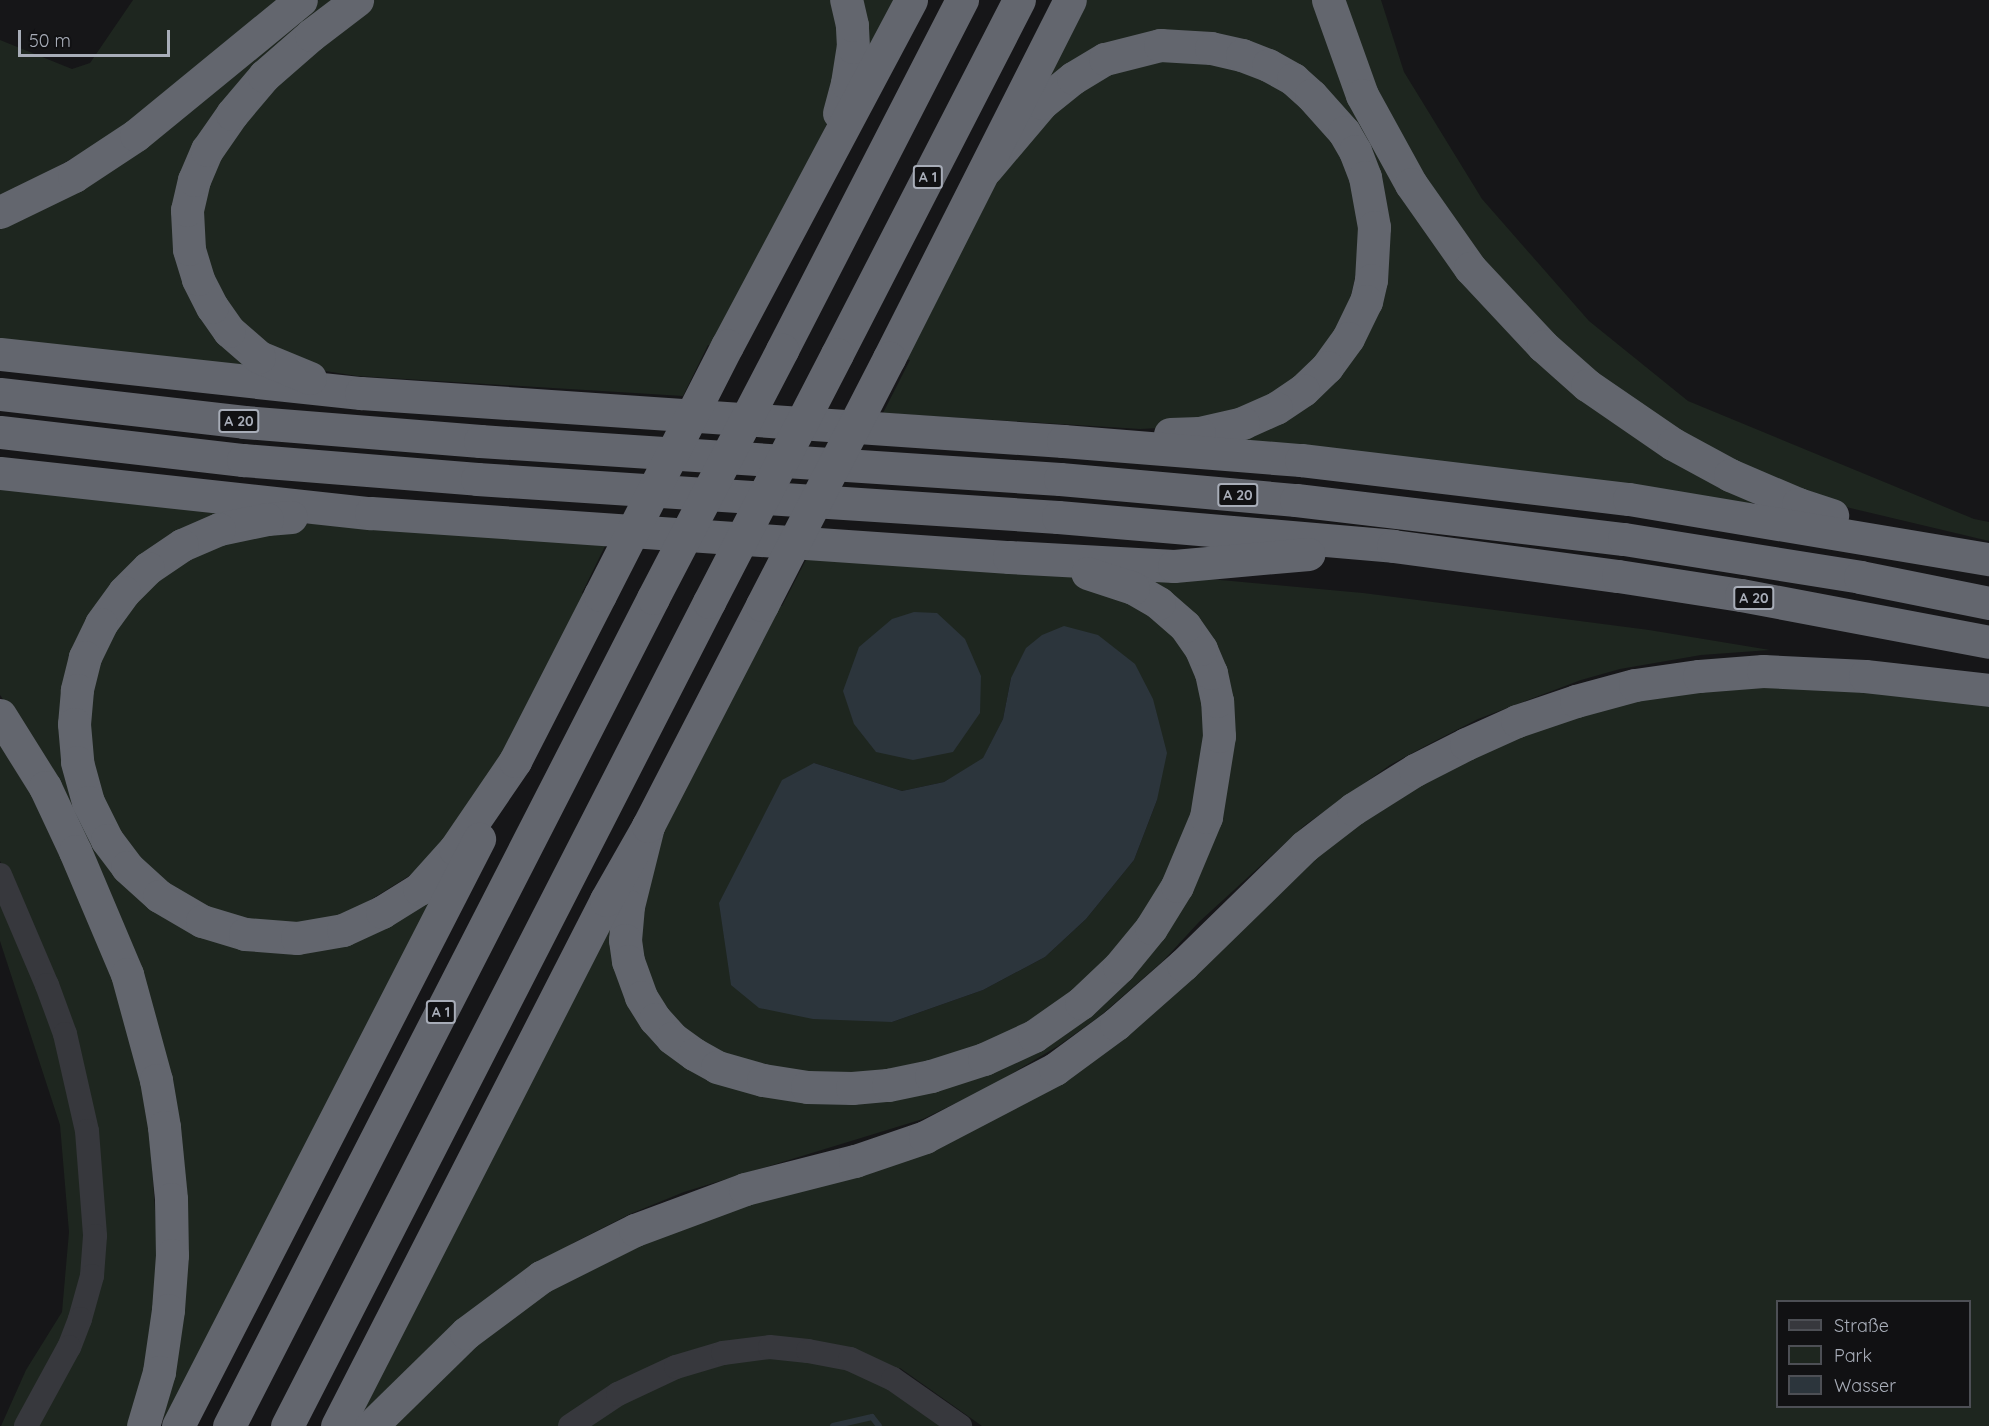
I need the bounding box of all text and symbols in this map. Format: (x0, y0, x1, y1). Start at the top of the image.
scale bar (21, 18, 172, 56)
text: 50 m (29, 29, 71, 52)
road number: A 1 (912, 166, 944, 188)
road number: A 20 (218, 410, 260, 432)
road number: A 20 (1217, 484, 1259, 506)
road number: A 20 (1733, 587, 1775, 609)
road number: A 1 (424, 1001, 458, 1023)
legend (1776, 1300, 1971, 1408)
text: Straße (1834, 1314, 1889, 1337)
text: Park (1834, 1344, 1872, 1367)
text: Wasser (1834, 1374, 1896, 1397)

